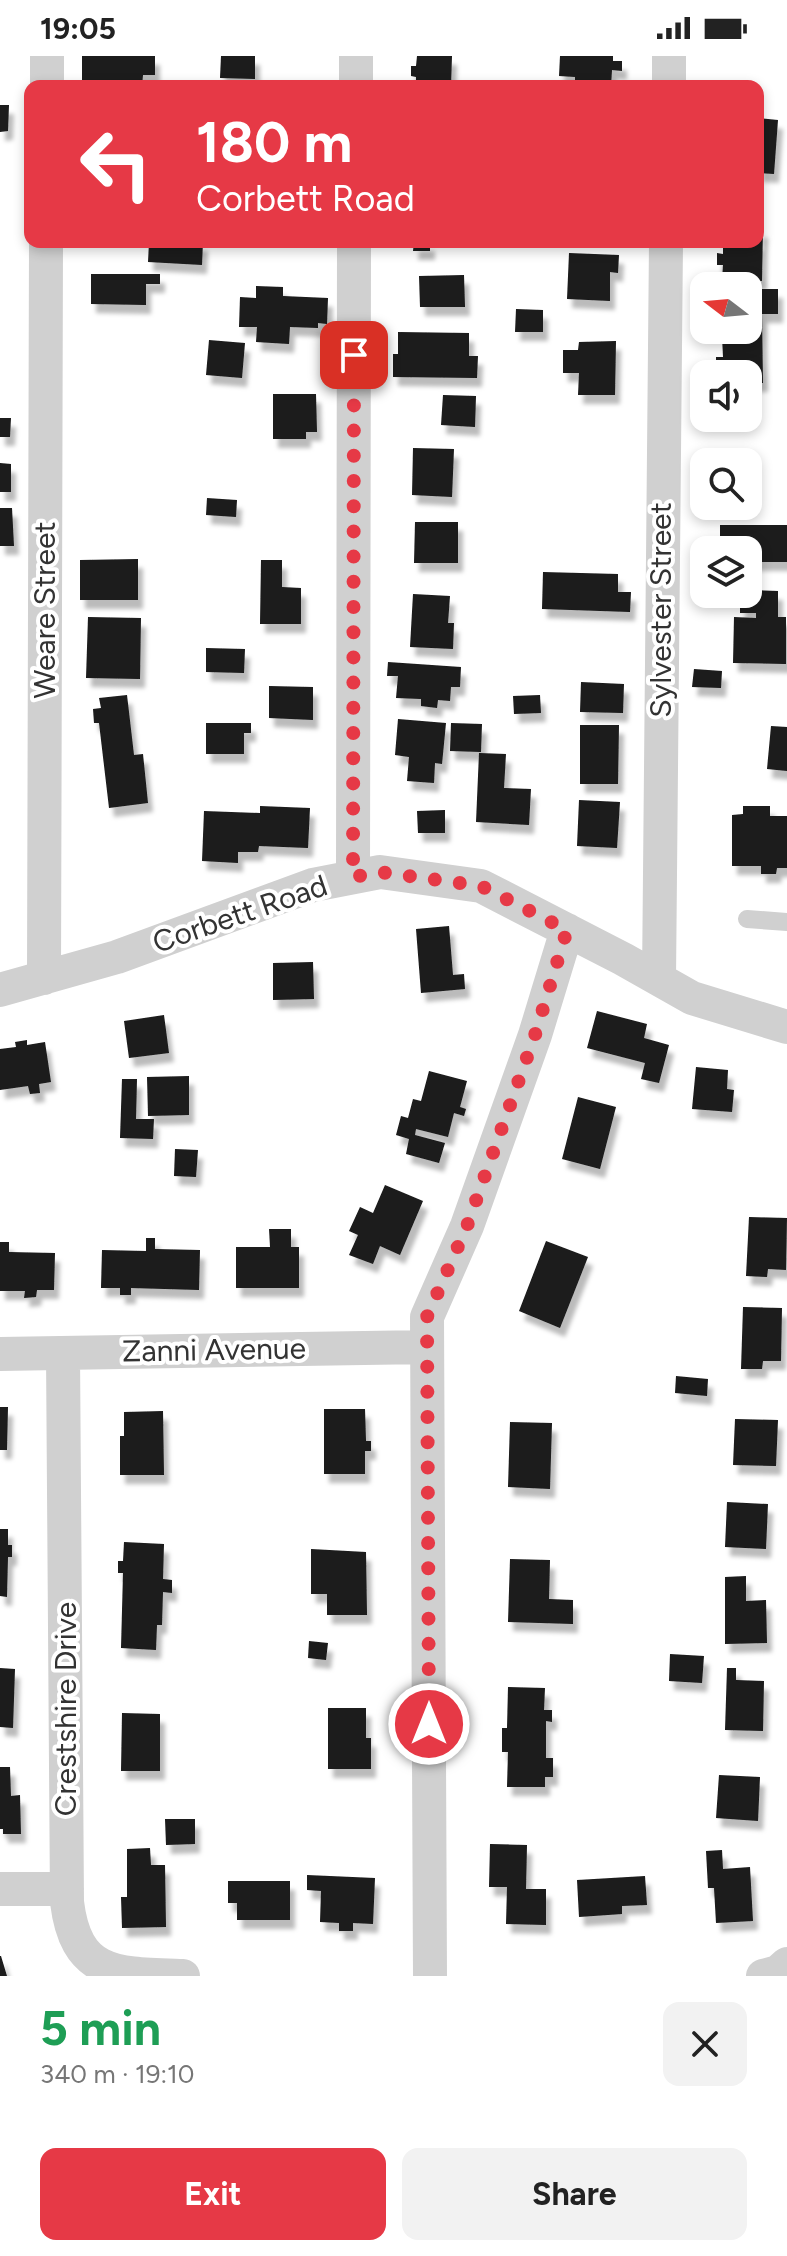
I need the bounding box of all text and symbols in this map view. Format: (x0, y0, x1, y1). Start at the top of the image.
text: 19:05 (40, 10, 116, 47)
text: 180 m (196, 109, 352, 176)
icon: left (64, 112, 168, 216)
text: Corbett Road (196, 177, 415, 220)
north arrow (690, 272, 762, 344)
map controls (690, 272, 762, 608)
pin (320, 321, 388, 389)
icon: arrive (332, 333, 376, 377)
button: sound (690, 360, 762, 432)
button: search (690, 448, 762, 520)
street label: Sylvester Street (642, 502, 679, 718)
street label: Weare Street (26, 521, 63, 699)
button: layers (690, 536, 762, 608)
street label: Corbett Road (148, 866, 332, 961)
street label: Zanni Avenue (122, 1329, 306, 1370)
street label: Crestshire Drive (47, 1602, 84, 1816)
position arrow (387, 1682, 471, 1766)
text: 5 min (40, 1999, 161, 2057)
button: close (663, 2002, 747, 2086)
text: 340 m · 19:10 (40, 2058, 194, 2090)
button: Exit (40, 2148, 386, 2240)
button: Share (402, 2148, 747, 2240)

